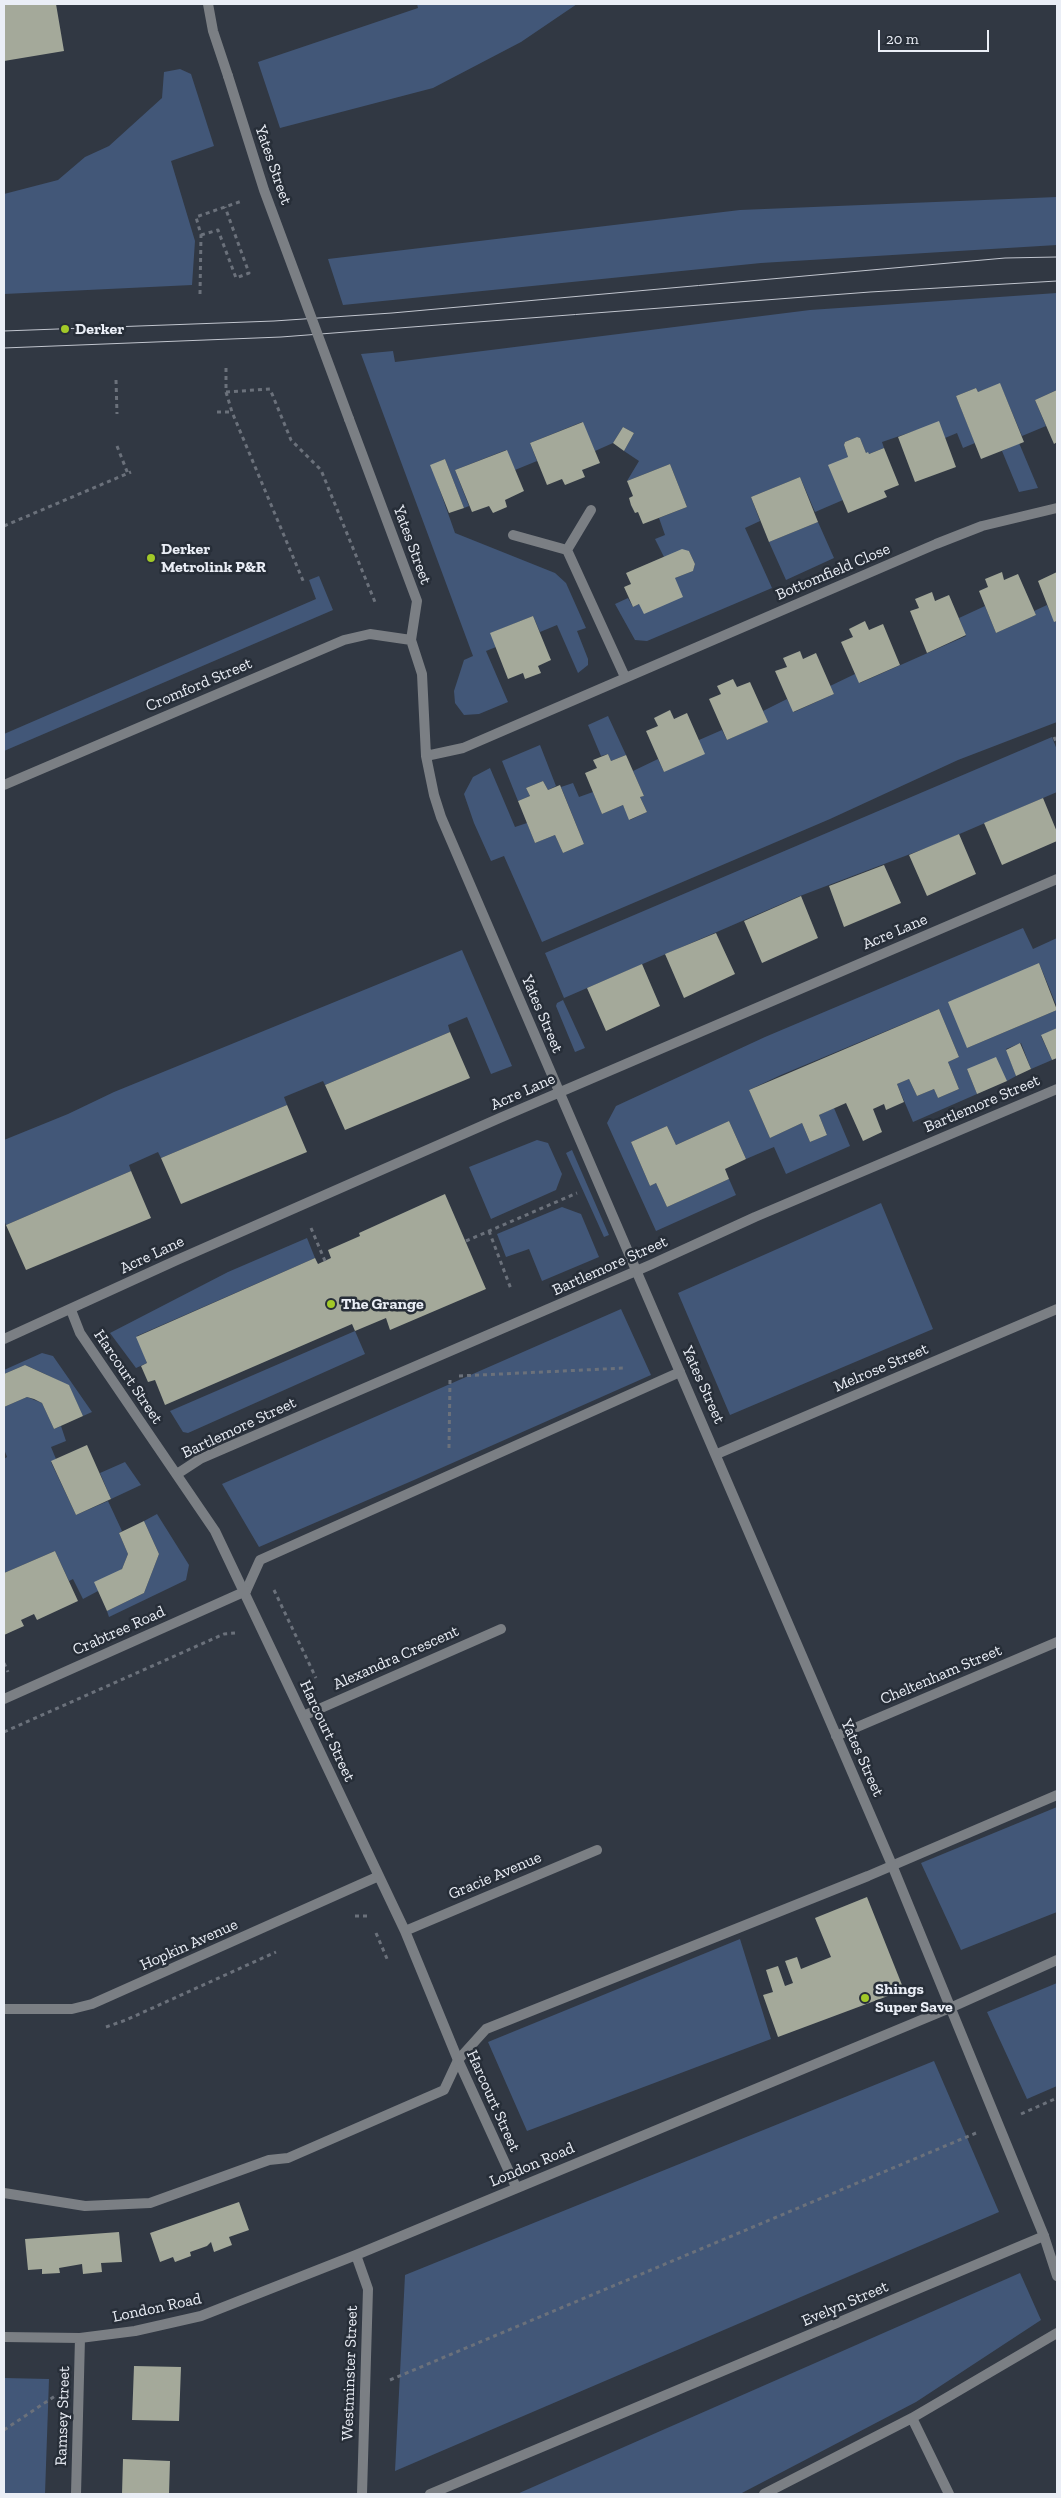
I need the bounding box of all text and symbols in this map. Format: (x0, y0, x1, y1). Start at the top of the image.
scale bar (881, 20, 992, 52)
text: 20 m (886, 30, 919, 48)
street label: Yates Street (250, 123, 296, 207)
place label: Derker (75, 319, 124, 339)
marker: Derker (59, 323, 71, 335)
street label: Yates Street (389, 503, 435, 587)
place label: Derker Metrolink P&R (161, 539, 266, 577)
street label: Bottomfield Close (773, 539, 893, 605)
marker: Derker Metrolink P&R (145, 552, 157, 564)
street label: Cromford Street (143, 654, 255, 716)
street label: Acre Lane (860, 910, 930, 954)
street label: Yates Street (517, 972, 567, 1056)
street label: Acre Lane (488, 1069, 558, 1115)
street label: Bartlemore Street (921, 1071, 1043, 1137)
street label: Acre Lane (117, 1232, 187, 1278)
street label: Bartlemore Street (550, 1232, 670, 1300)
place label: The Grange (341, 1294, 424, 1314)
marker: The Grange (325, 1298, 337, 1310)
street label: Harcourt Street (89, 1326, 167, 1428)
street label: Melrose Street (831, 1339, 931, 1397)
street label: Yates Street (677, 1343, 729, 1427)
street label: Bartlemore Street (179, 1393, 299, 1463)
street label: Crabtree Road (70, 1602, 168, 1660)
street label: Alexandra Crescent (330, 1622, 462, 1694)
street label: Cheltenham Street (877, 1641, 1005, 1709)
street label: Harcourt Street (295, 1677, 359, 1785)
street label: Yates Street (836, 1716, 888, 1800)
street label: Gracie Avenue (446, 1848, 544, 1904)
street label: Hopkin Avenue (137, 1915, 241, 1975)
place label: Shings Super Save (875, 1979, 953, 2017)
marker: Shings Super Save (859, 1992, 871, 2004)
street label: Harcourt Street (462, 2047, 524, 2155)
street label: London Road (487, 2139, 577, 2191)
street label: Evelyn Street (799, 2277, 891, 2331)
street label: London Road (111, 2289, 203, 2327)
street label: Westminster Street (338, 2305, 362, 2441)
street label: Ramsey Street (52, 2366, 74, 2466)

